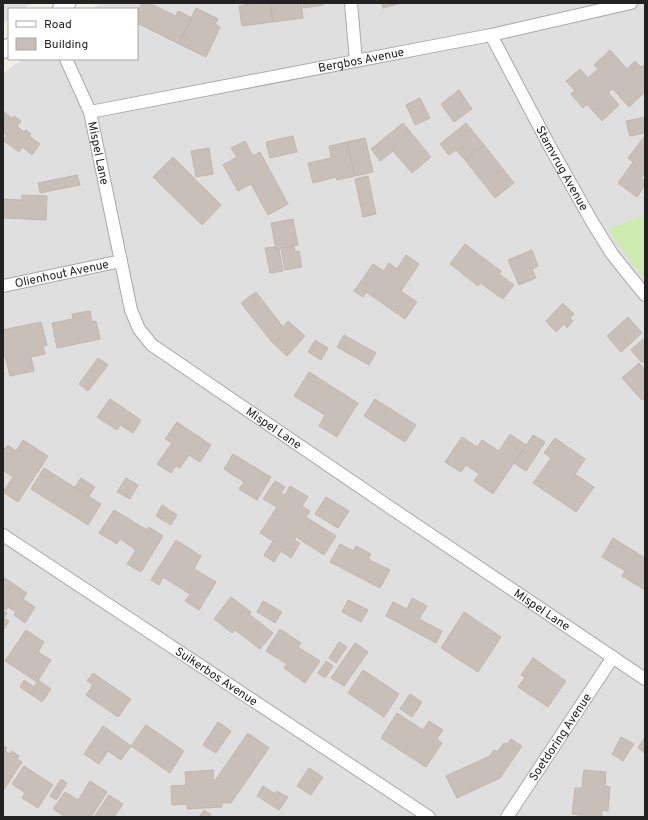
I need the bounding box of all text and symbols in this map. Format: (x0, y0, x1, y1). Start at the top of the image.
legend (8, 8, 138, 60)
text: Road (44, 17, 72, 33)
text: Building (44, 37, 88, 53)
street label: Bergbos Avenue (317, 45, 406, 77)
street label: Mispel Lane (83, 120, 112, 186)
street label: Stamvrug Avenue (531, 123, 591, 214)
street label: Olienhout Avenue (13, 257, 110, 292)
street label: Mispel Lane (242, 404, 304, 454)
street label: Mispel Lane (510, 586, 573, 635)
street label: Suikerbos Avenue (172, 644, 260, 710)
street label: Soetdoring Avenue (526, 691, 596, 784)

